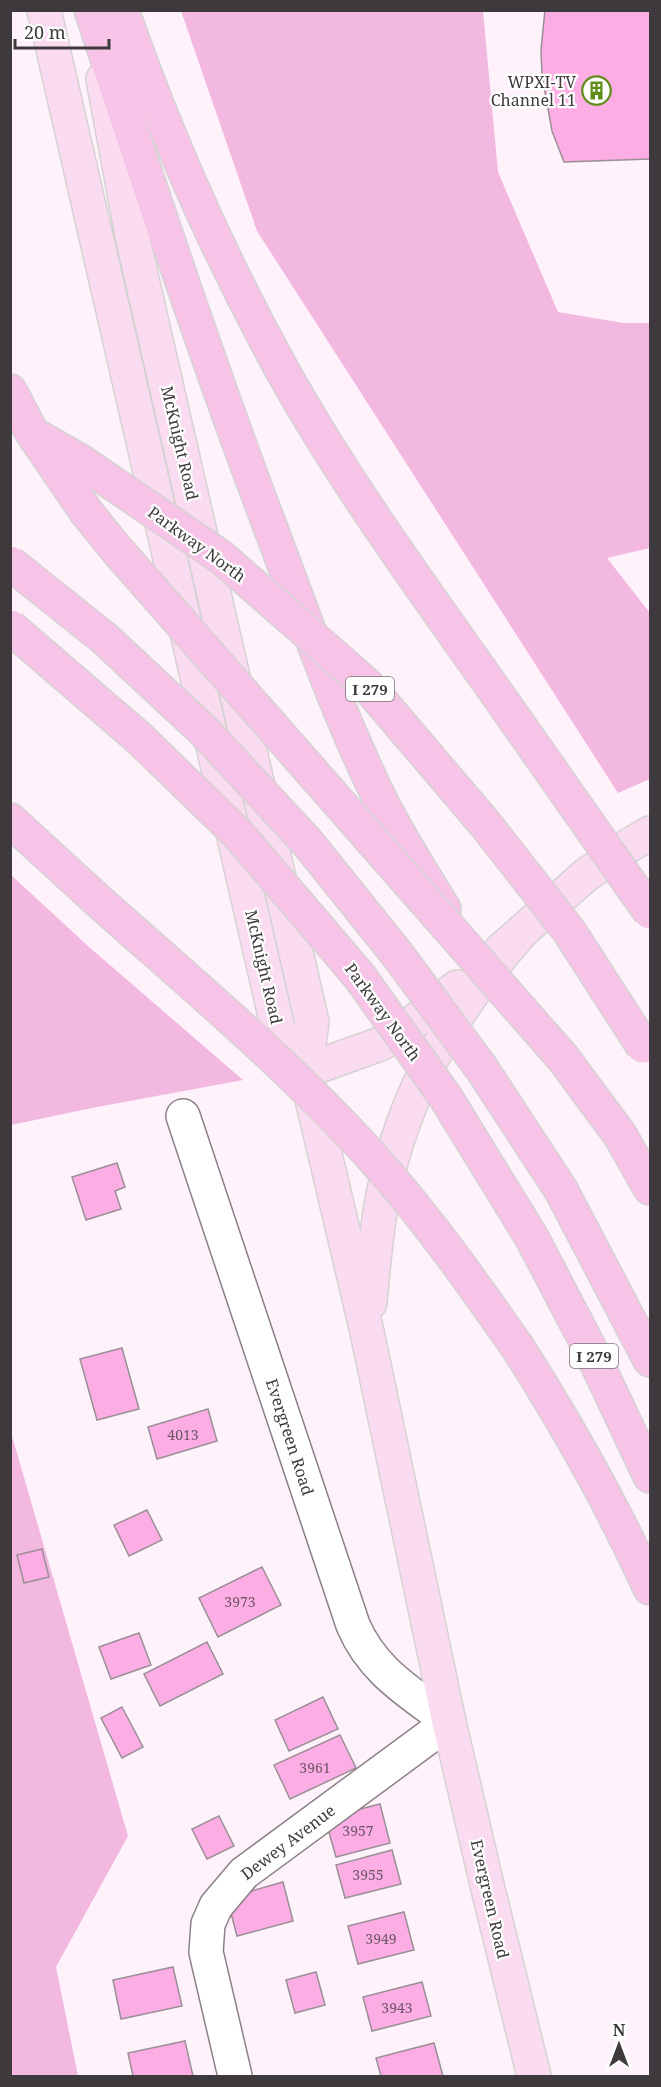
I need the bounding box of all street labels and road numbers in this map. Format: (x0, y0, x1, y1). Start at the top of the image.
street label: McKnight Road (156, 384, 204, 502)
street label: Parkway North (144, 501, 250, 587)
road number: I 279 (346, 677, 394, 701)
street label: McKnight Road (240, 908, 288, 1026)
street label: Parkway North (340, 959, 426, 1065)
road number: I 279 (570, 1344, 618, 1368)
street label: Evergreen Road (261, 1376, 319, 1498)
street label: Dewey Avenue (236, 1799, 340, 1885)
street label: Evergreen Road (466, 1837, 514, 1961)

